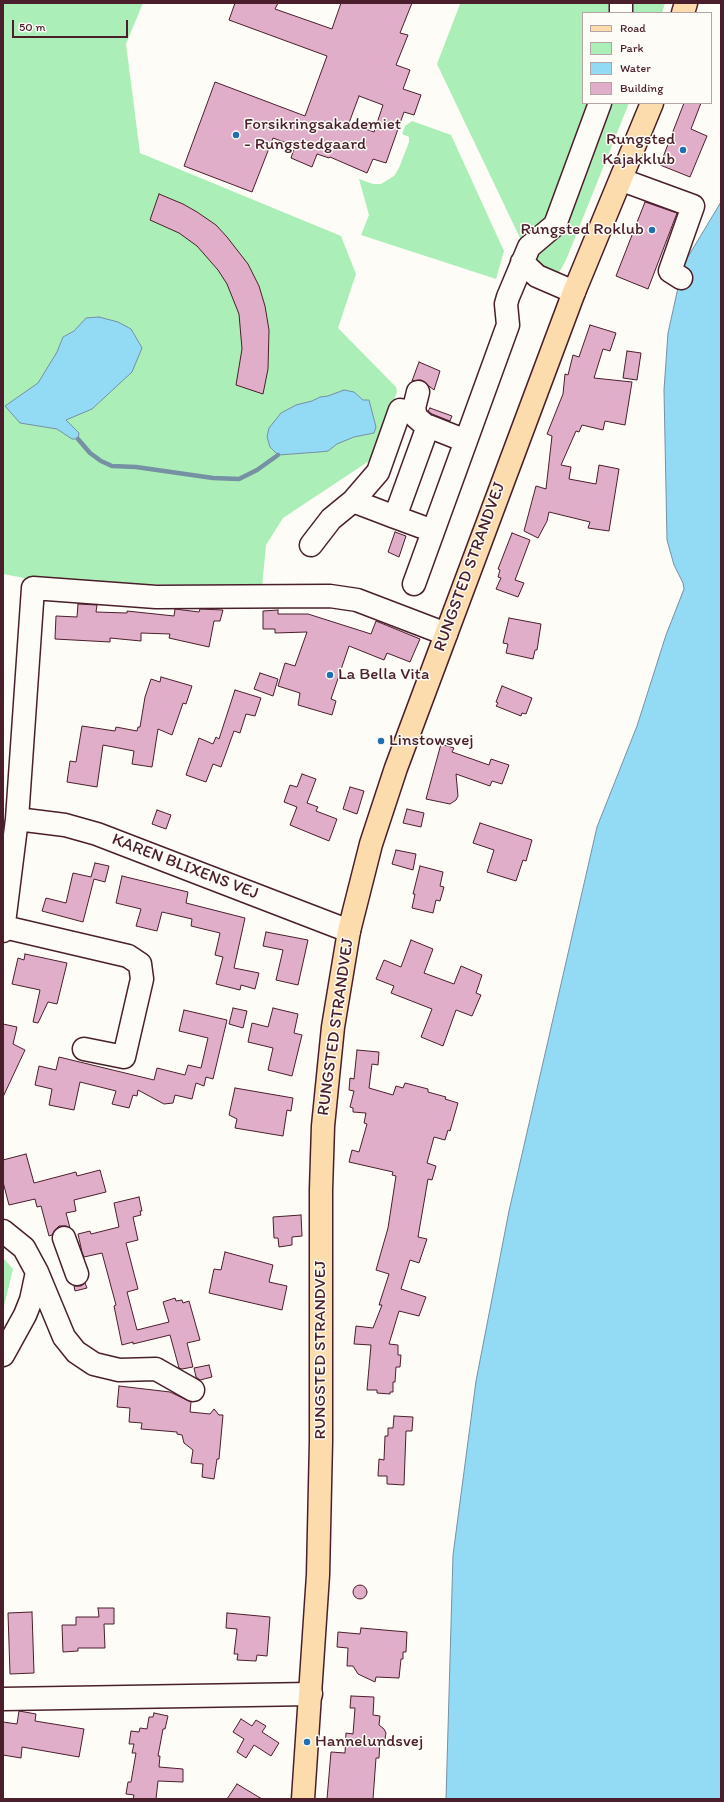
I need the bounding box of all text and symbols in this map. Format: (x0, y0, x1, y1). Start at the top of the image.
scale bar (14, 12, 130, 38)
legend (582, 12, 712, 104)
text: 50 m (19, 20, 45, 34)
text: Road (620, 21, 646, 35)
text: Park (620, 41, 644, 55)
text: Water (620, 61, 651, 75)
text: Building (620, 81, 663, 95)
place label: Forsikringsakademiet - Rungstedgaard (244, 115, 401, 155)
marker: Forsikringsakademiet - Rungstedgaard (231, 130, 241, 140)
place label: Rungsted Kajakklub (602, 130, 675, 170)
marker: Rungsted Kajakklub (678, 145, 688, 155)
place label: Rungsted Roklub (520, 220, 644, 240)
marker: Rungsted Roklub (647, 225, 657, 235)
street label: RUNGSTED STRANDVEJ (430, 479, 510, 655)
place label: La Bella Vita (338, 665, 429, 685)
marker: La Bella Vita (325, 670, 335, 680)
place label: Linstowsvej (389, 731, 474, 751)
marker: Linstowsvej (376, 736, 386, 746)
street label: KAREN BLIXENS VEJ (109, 830, 261, 904)
street label: RUNGSTED STRANDVEJ (313, 937, 359, 1117)
street label: RUNGSTED STRANDVEJ (311, 1261, 331, 1439)
place label: Hannelundsvej (315, 1732, 423, 1752)
marker: Hannelundsvej (302, 1737, 312, 1747)

